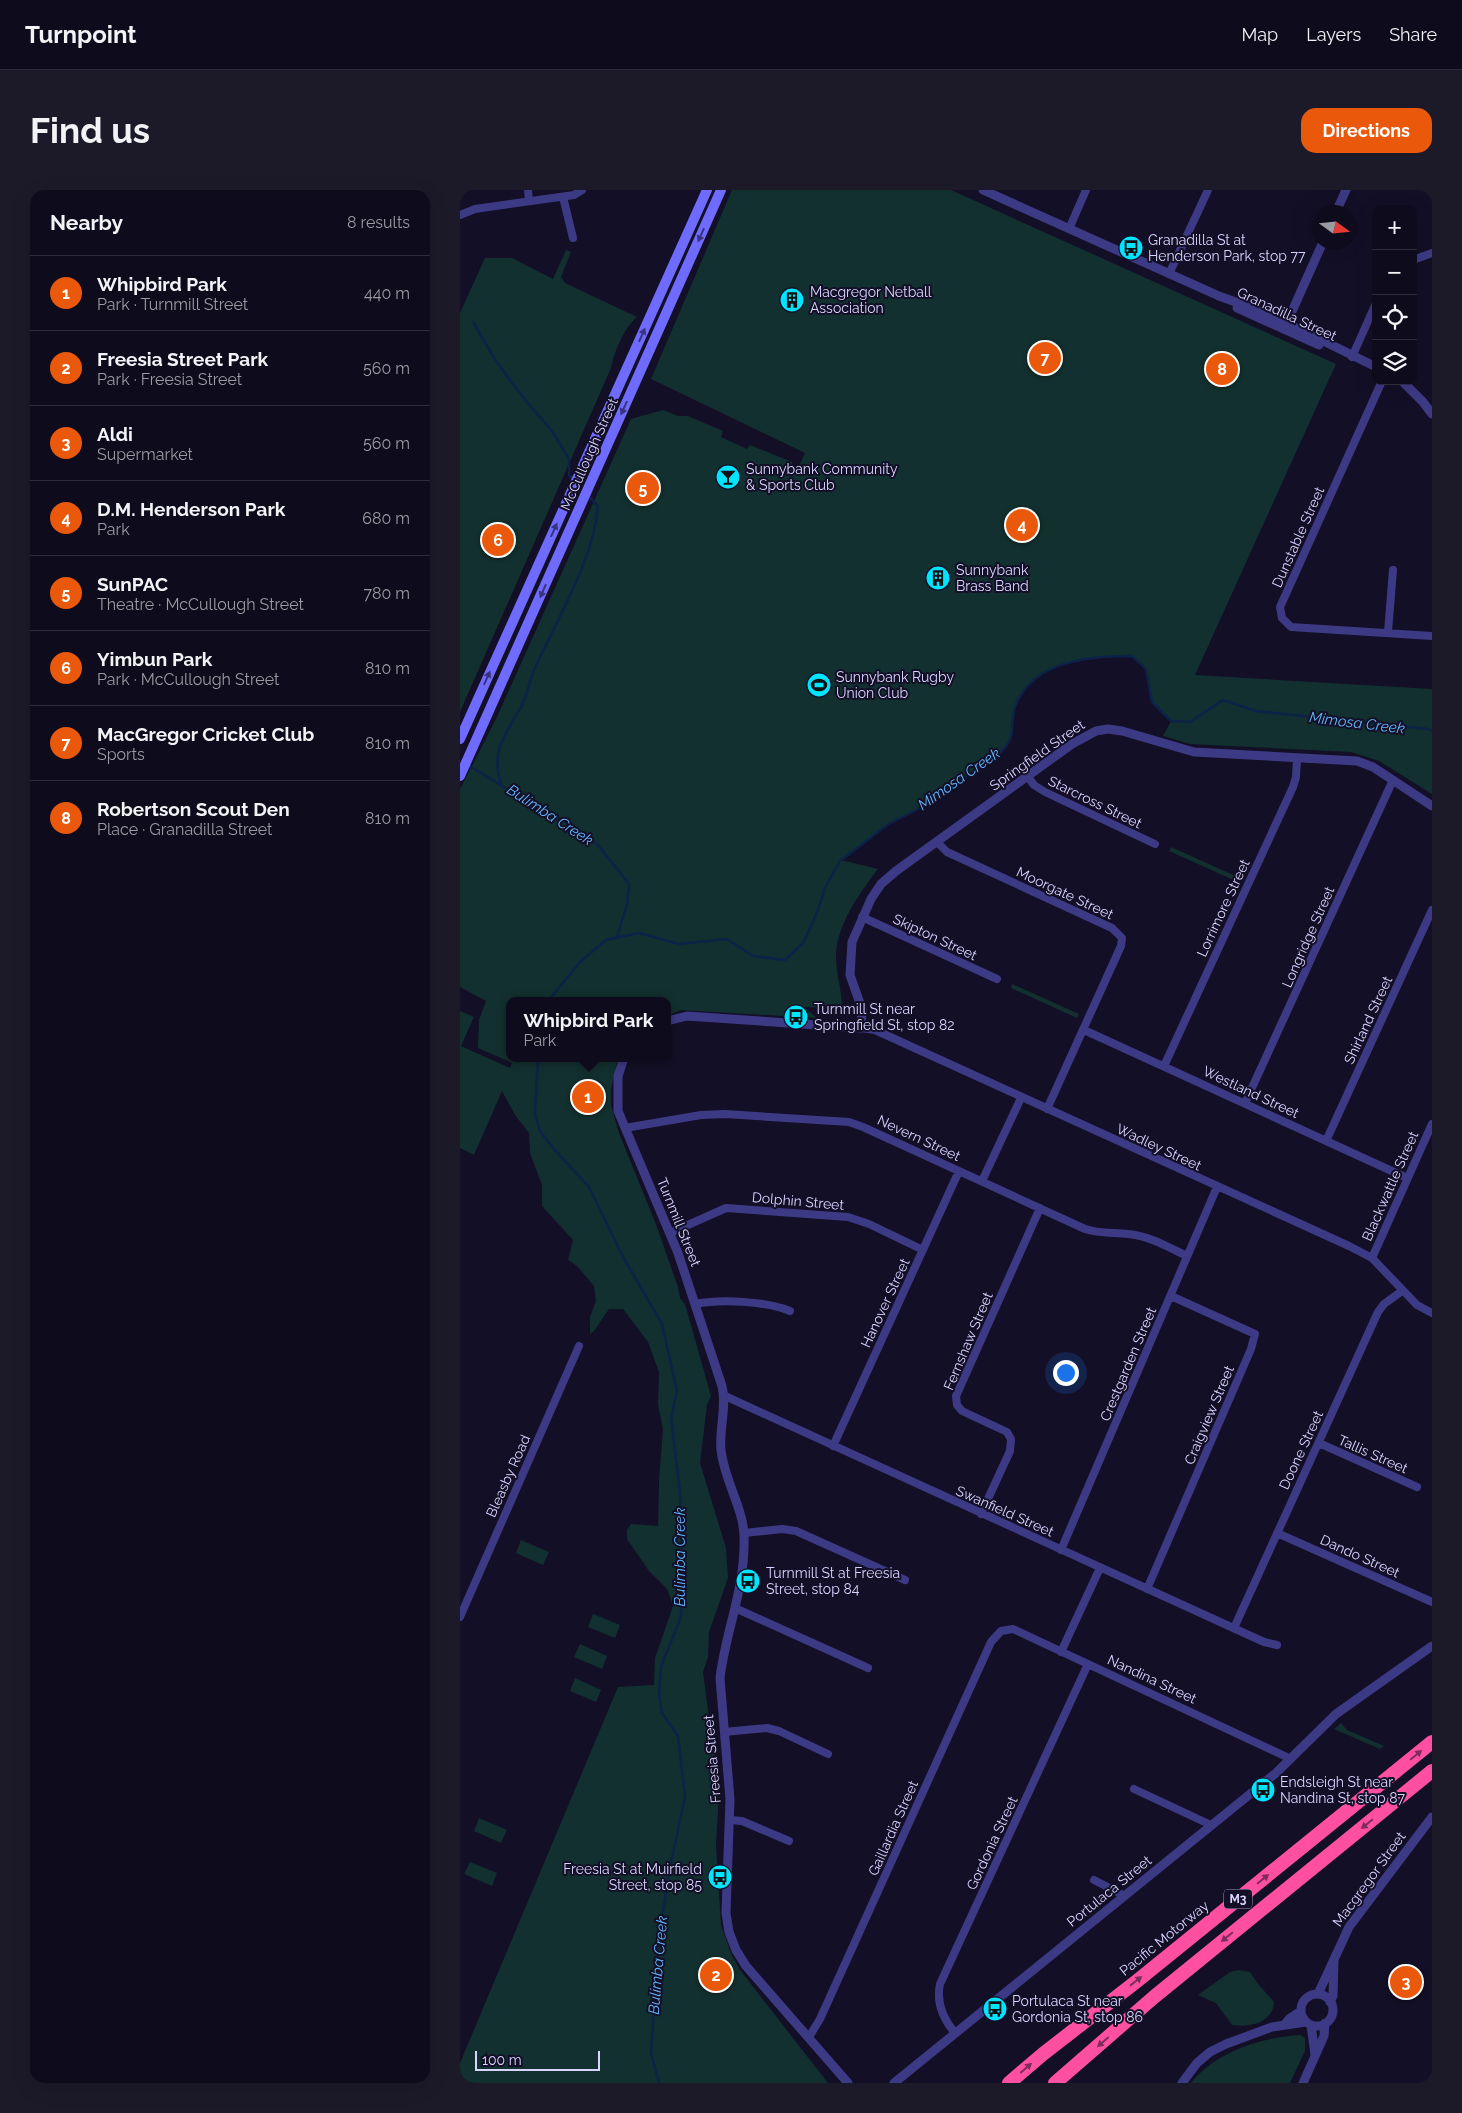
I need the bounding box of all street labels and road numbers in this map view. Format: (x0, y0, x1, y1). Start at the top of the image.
street label: Granadilla Street (1235, 284, 1339, 344)
street label: McCullough Street (557, 395, 621, 513)
street label: Dunstable Street (1269, 484, 1328, 590)
street label: Springfield Street (987, 716, 1088, 794)
street label: Starcross Street (1046, 772, 1145, 832)
street label: Lorrimore Street (1193, 856, 1253, 959)
street label: Moorgate Street (1014, 864, 1116, 923)
street label: Longridge Street (1279, 884, 1338, 990)
street label: Skipton Street (890, 911, 980, 964)
street label: Shirland Street (1341, 973, 1396, 1067)
street label: Westland Street (1200, 1063, 1302, 1121)
street label: Nevern Street (875, 1112, 963, 1164)
street label: Wadley Street (1114, 1120, 1204, 1174)
street label: Blackwattle Street (1359, 1128, 1422, 1243)
street label: Turnmill Street (654, 1175, 704, 1269)
street label: Dolphin Street (751, 1189, 845, 1213)
street label: Hanover Street (857, 1256, 913, 1350)
street label: Fernshaw Street (940, 1289, 996, 1392)
street label: Crestgarden Street (1097, 1304, 1159, 1423)
street label: Craigview Street (1181, 1363, 1237, 1467)
street label: Doone Street (1276, 1408, 1326, 1492)
street label: Bleasby Road (483, 1432, 533, 1520)
street label: Tallis Street (1336, 1432, 1411, 1477)
street label: Swanfield Street (954, 1482, 1057, 1540)
street label: Dando Street (1318, 1531, 1402, 1581)
street label: Nandina Street (1105, 1651, 1199, 1707)
street label: Freesia Street (700, 1714, 724, 1804)
street label: Gaillardia Street (865, 1778, 921, 1878)
street label: Gordonia Street (963, 1793, 1021, 1892)
street label: Macgregor Street (1329, 1828, 1409, 1929)
street label: Portulaca Street (1064, 1852, 1155, 1930)
road number: M3 (1224, 1890, 1252, 1908)
street label: Pacific Motorway (1116, 1897, 1212, 1979)

